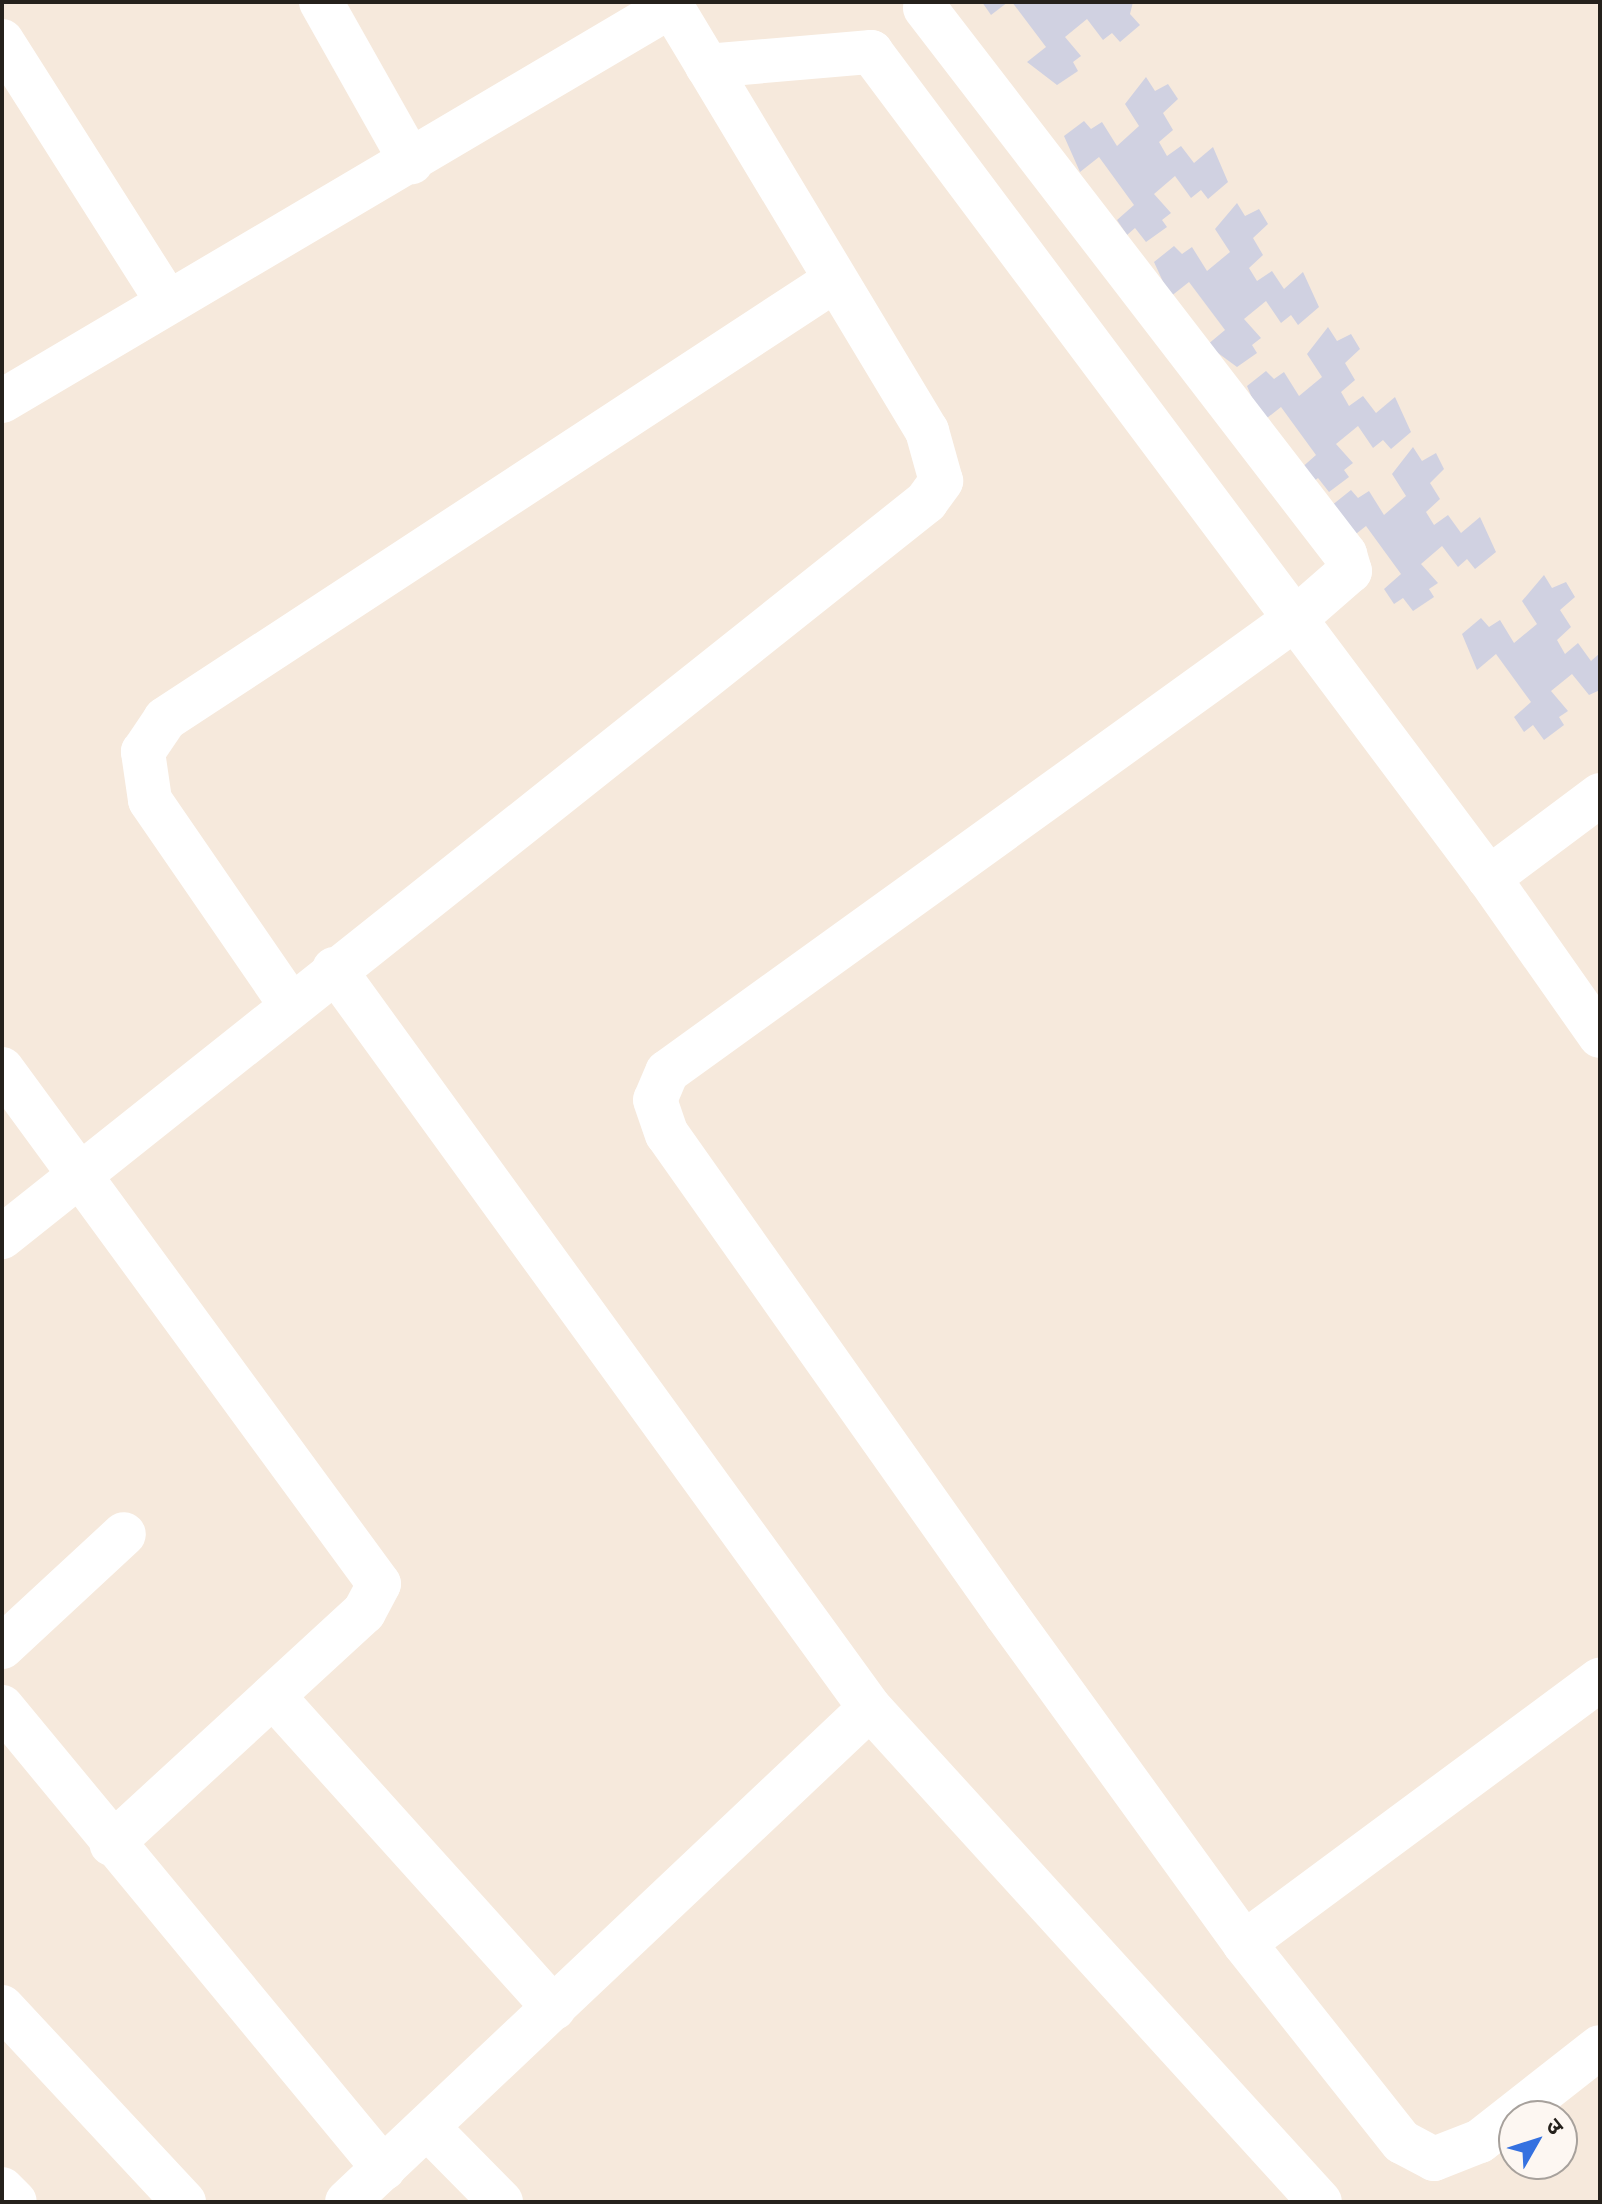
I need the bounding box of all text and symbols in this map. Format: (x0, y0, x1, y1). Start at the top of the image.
north arrow (1498, 2100, 1578, 2180)
text: उ (1539, 2112, 1571, 2141)

